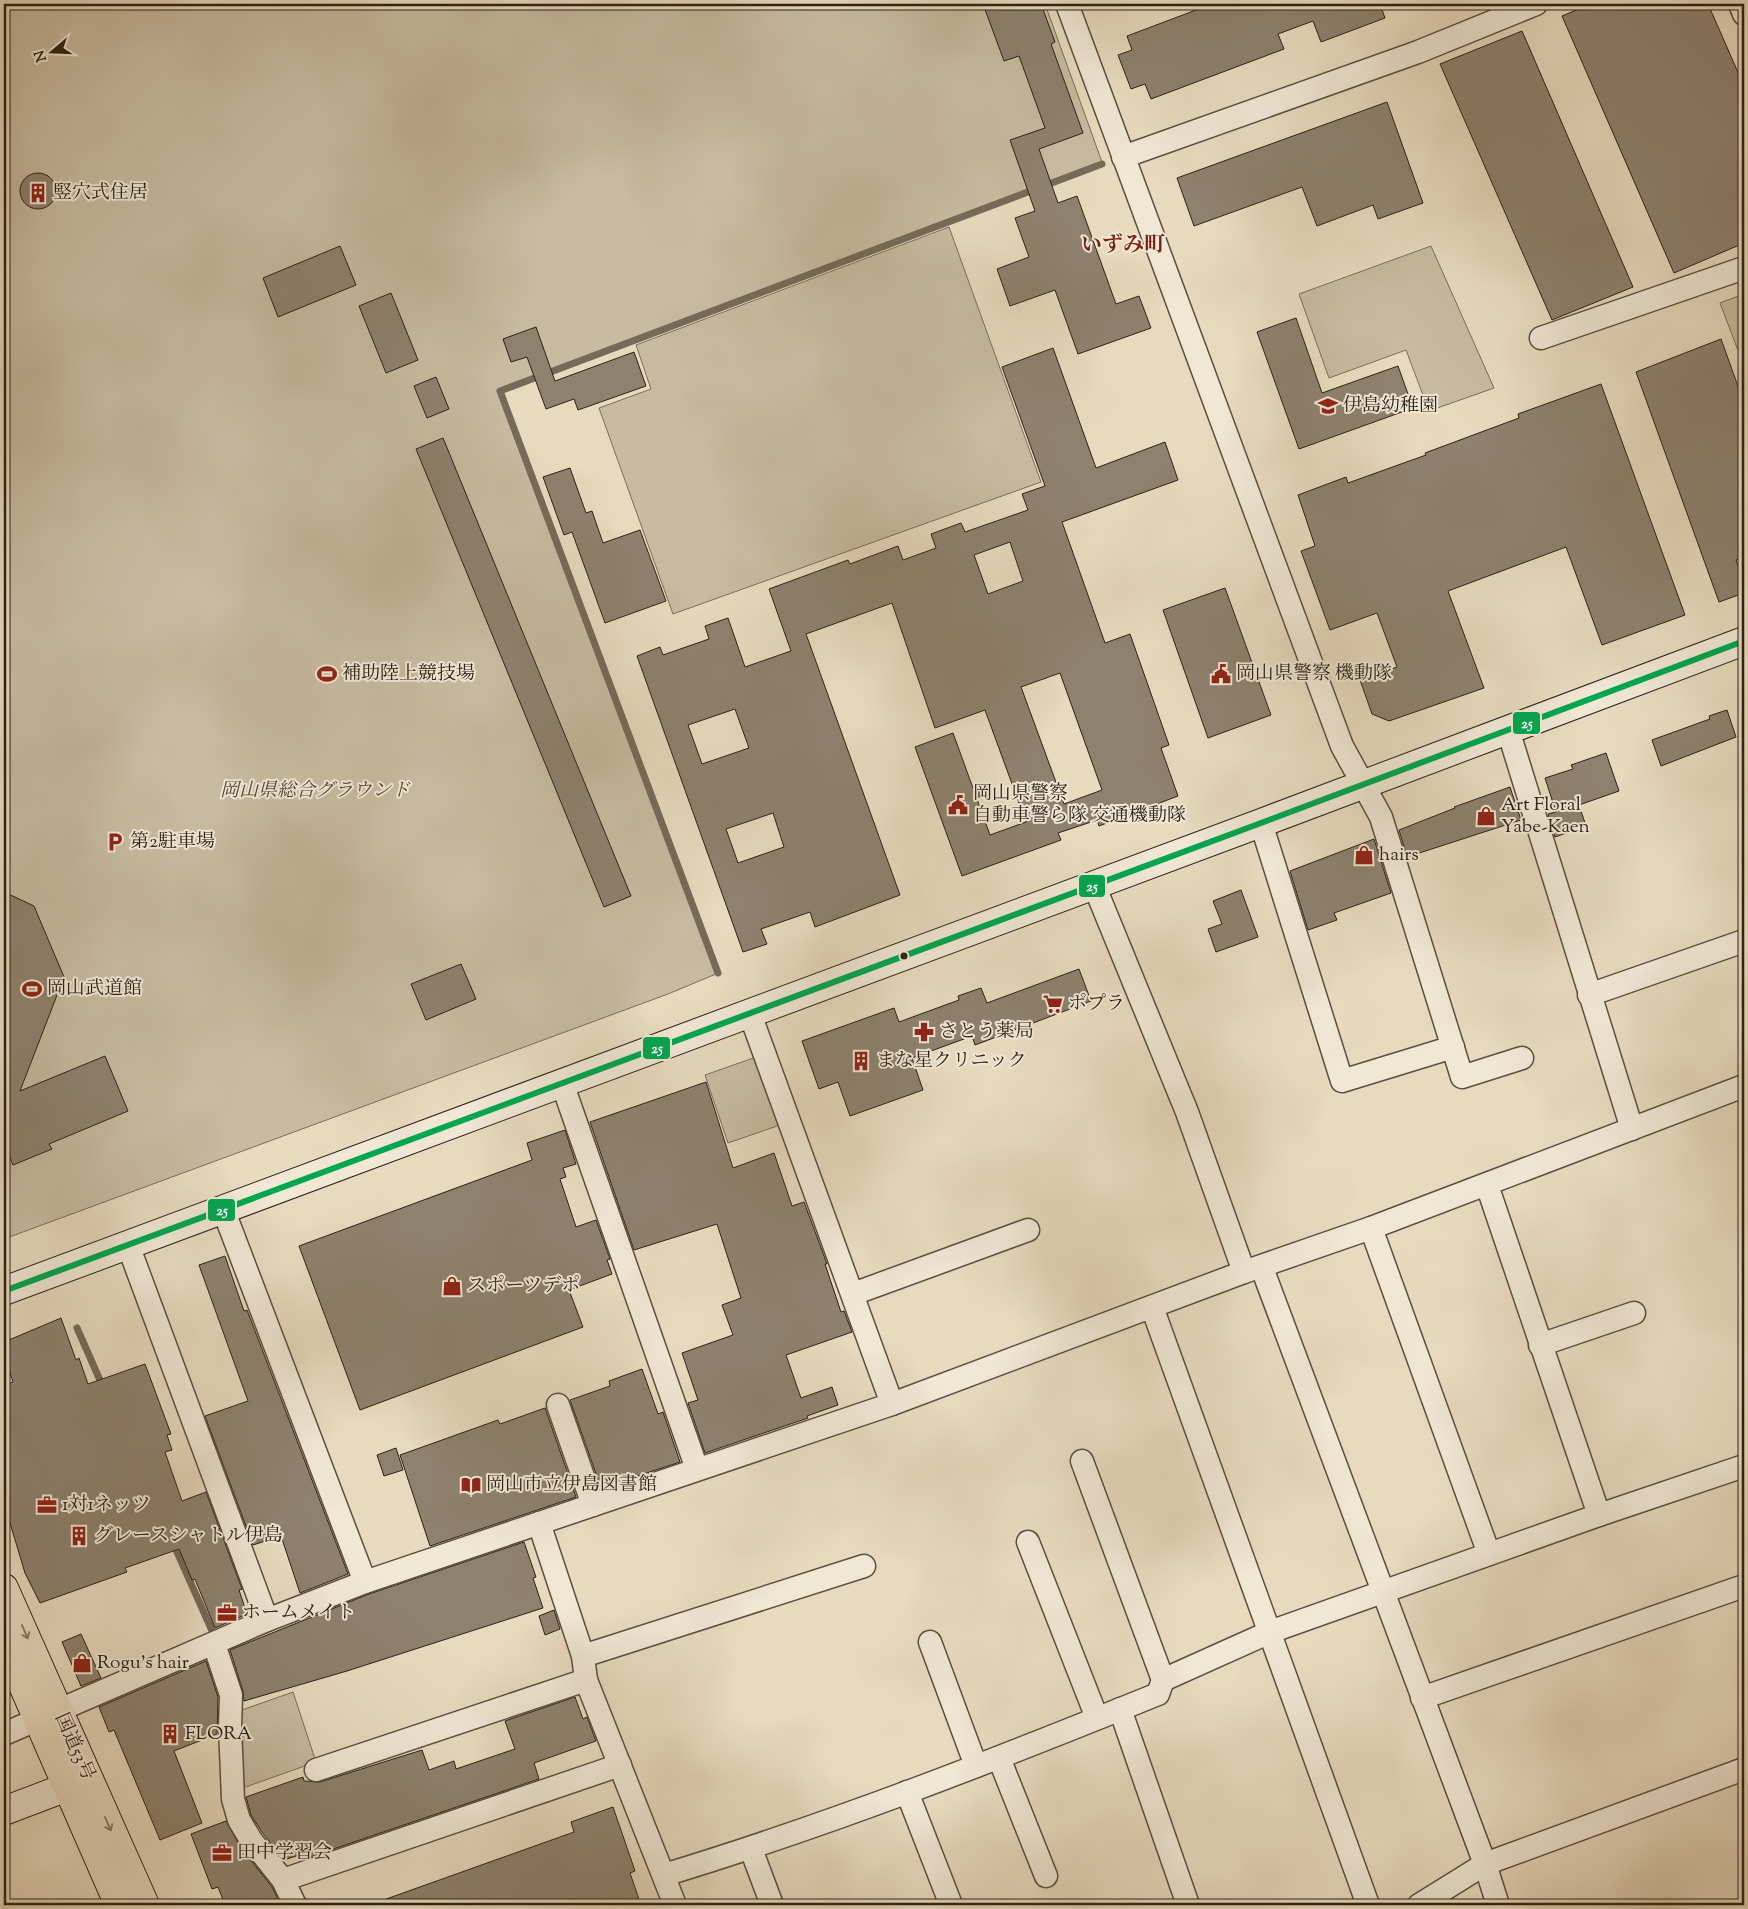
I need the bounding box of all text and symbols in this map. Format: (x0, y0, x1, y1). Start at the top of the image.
north arrow (28, 28, 78, 78)
text: N (30, 47, 53, 64)
place label: 竪穴式住居 (53, 180, 148, 207)
building icon: 竪穴式住居 (27, 182, 49, 204)
district label: いずみ町 (1081, 231, 1165, 261)
place label: 伊島幼稚園 (1343, 393, 1438, 420)
school or university icon: 伊島幼稚園 (1317, 395, 1339, 417)
place label: 補助陸上競技場 (342, 661, 475, 688)
place label: 岡山県警察 機動隊 (1236, 661, 1392, 688)
sports icon: 補助陸上競技場 (316, 663, 338, 685)
public building icon: 岡山県警察 機動隊 (1210, 663, 1232, 685)
line badge: 25 (1512, 711, 1541, 735)
text: 25 (1521, 715, 1533, 735)
park label: 岡山県総合グラウンド (220, 778, 411, 805)
place label: 岡山県警察 自動車警ら隊 交通機動隊 (973, 781, 1186, 830)
place label: Art Floral Yabe-Kaen (1501, 792, 1590, 841)
public building icon: 岡山県警察 自動車警ら隊 交通機動隊 (947, 794, 969, 816)
shop icon: Art Floral Yabe-Kaen (1475, 805, 1497, 827)
place label: 第2駐車場 (130, 829, 215, 856)
parking icon: 第2駐車場 (104, 831, 126, 853)
place label: hairs (1379, 842, 1419, 869)
shop icon: hairs (1353, 844, 1375, 866)
line badge: 25 (1078, 874, 1106, 898)
text: 25 (1086, 878, 1098, 898)
unlabelled marker (899, 951, 909, 961)
place label: 岡山武道館 (47, 976, 142, 1003)
sports icon: 岡山武道館 (21, 978, 43, 1000)
place label: ポプラ (1068, 991, 1125, 1018)
supermarket icon: ポプラ (1042, 993, 1064, 1015)
place label: さとう薬局 (939, 1019, 1034, 1046)
pharmacy icon: さとう薬局 (913, 1021, 935, 1043)
line badge: 25 (642, 1036, 671, 1060)
text: 25 (651, 1040, 663, 1060)
place label: まな星クリニック (876, 1048, 1027, 1075)
building icon: まな星クリニック (850, 1050, 872, 1072)
line badge: 25 (207, 1198, 236, 1222)
text: 25 (216, 1202, 228, 1222)
place label: スポーツデポ (467, 1273, 580, 1300)
shop icon: スポーツデポ (441, 1275, 463, 1297)
place label: 岡山市立伊島図書館 (486, 1472, 657, 1499)
library icon: 岡山市立伊島図書館 (460, 1474, 482, 1496)
place label: 1対1ネッツ (62, 1492, 151, 1519)
office icon: 1対1ネッツ (36, 1494, 58, 1516)
place label: グレースシャトル伊島 (94, 1523, 283, 1550)
building icon: グレースシャトル伊島 (68, 1525, 90, 1547)
place label: ホームメイト (242, 1600, 356, 1627)
office icon: ホームメイト (216, 1602, 238, 1624)
one-way arrow (20, 1624, 30, 1639)
place label: Rogu's hair (97, 1650, 189, 1677)
shop icon: Rogu's hair (71, 1652, 93, 1674)
street label: 国道53号 (47, 1709, 101, 1785)
place label: FLORA (185, 1721, 253, 1748)
building icon: FLORA (159, 1723, 181, 1745)
one-way arrow (104, 1816, 114, 1831)
place label: 田中学習会 (237, 1840, 332, 1867)
office icon: 田中学習会 (211, 1842, 233, 1864)

